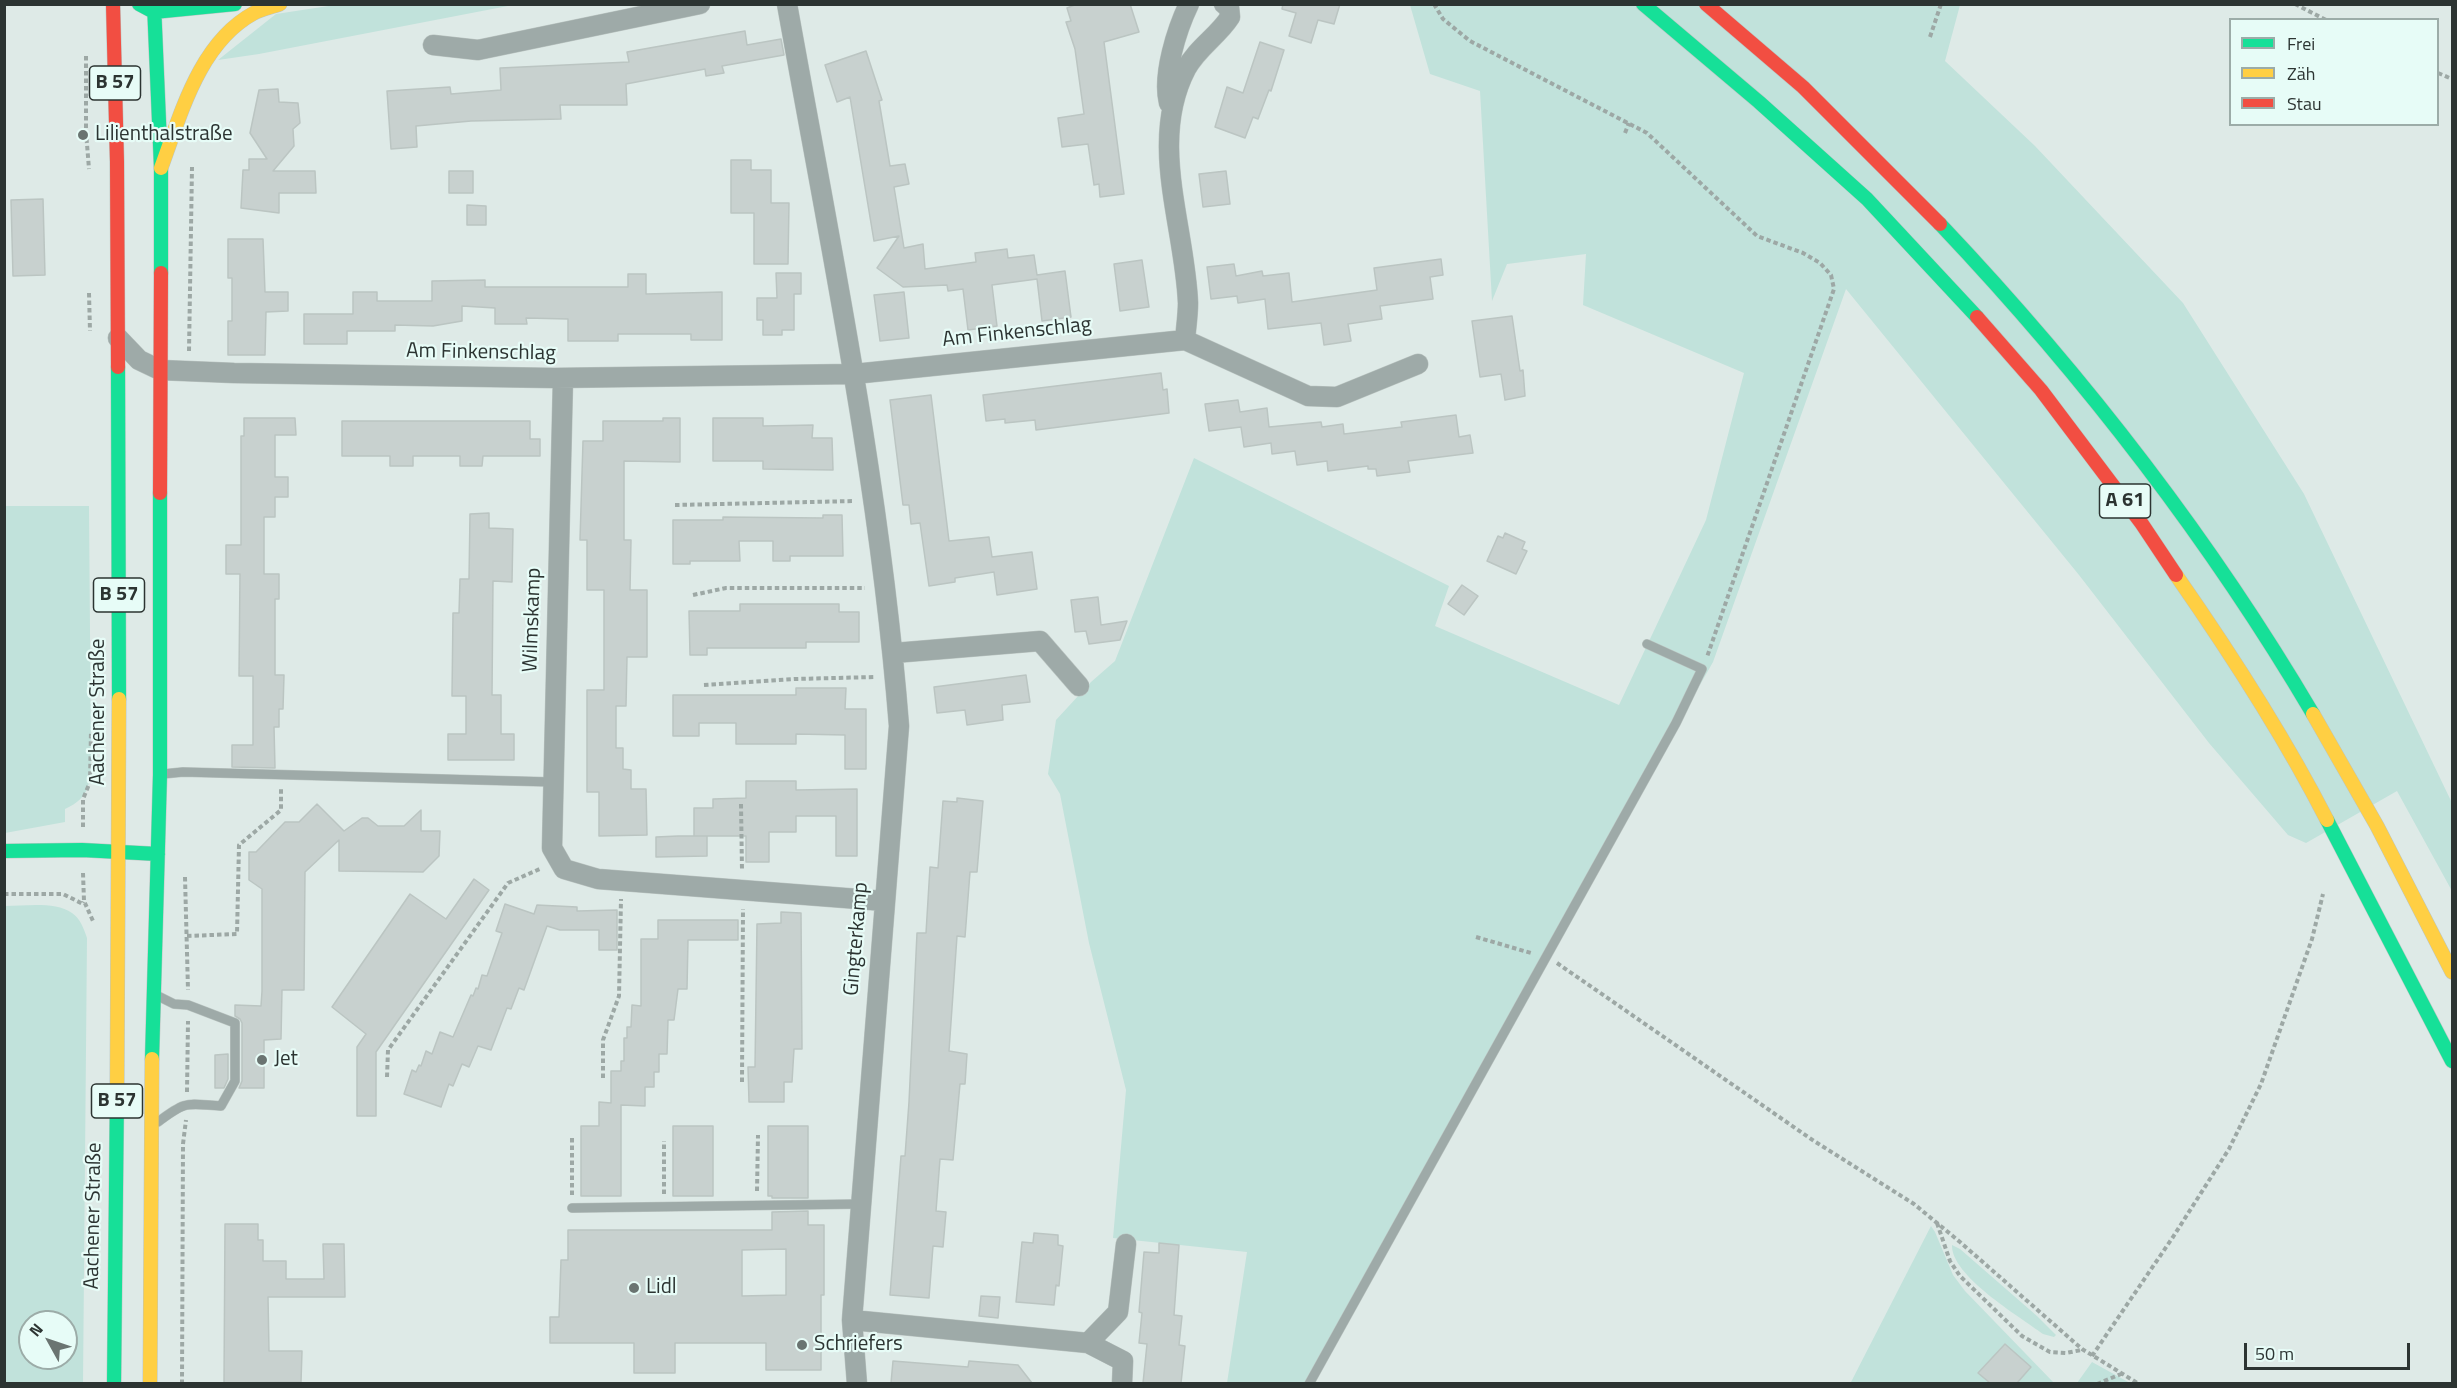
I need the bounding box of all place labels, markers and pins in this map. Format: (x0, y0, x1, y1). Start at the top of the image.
place label: Lilienthalstraße (95, 122, 233, 148)
marker: Lilienthalstraße (76, 128, 90, 142)
place label: Jet (274, 1047, 298, 1073)
marker: Jet (255, 1053, 269, 1067)
place label: Lidl (646, 1275, 677, 1301)
marker: Lidl (627, 1281, 641, 1295)
place label: Schriefers (814, 1332, 903, 1358)
marker: Schriefers (795, 1338, 809, 1352)

